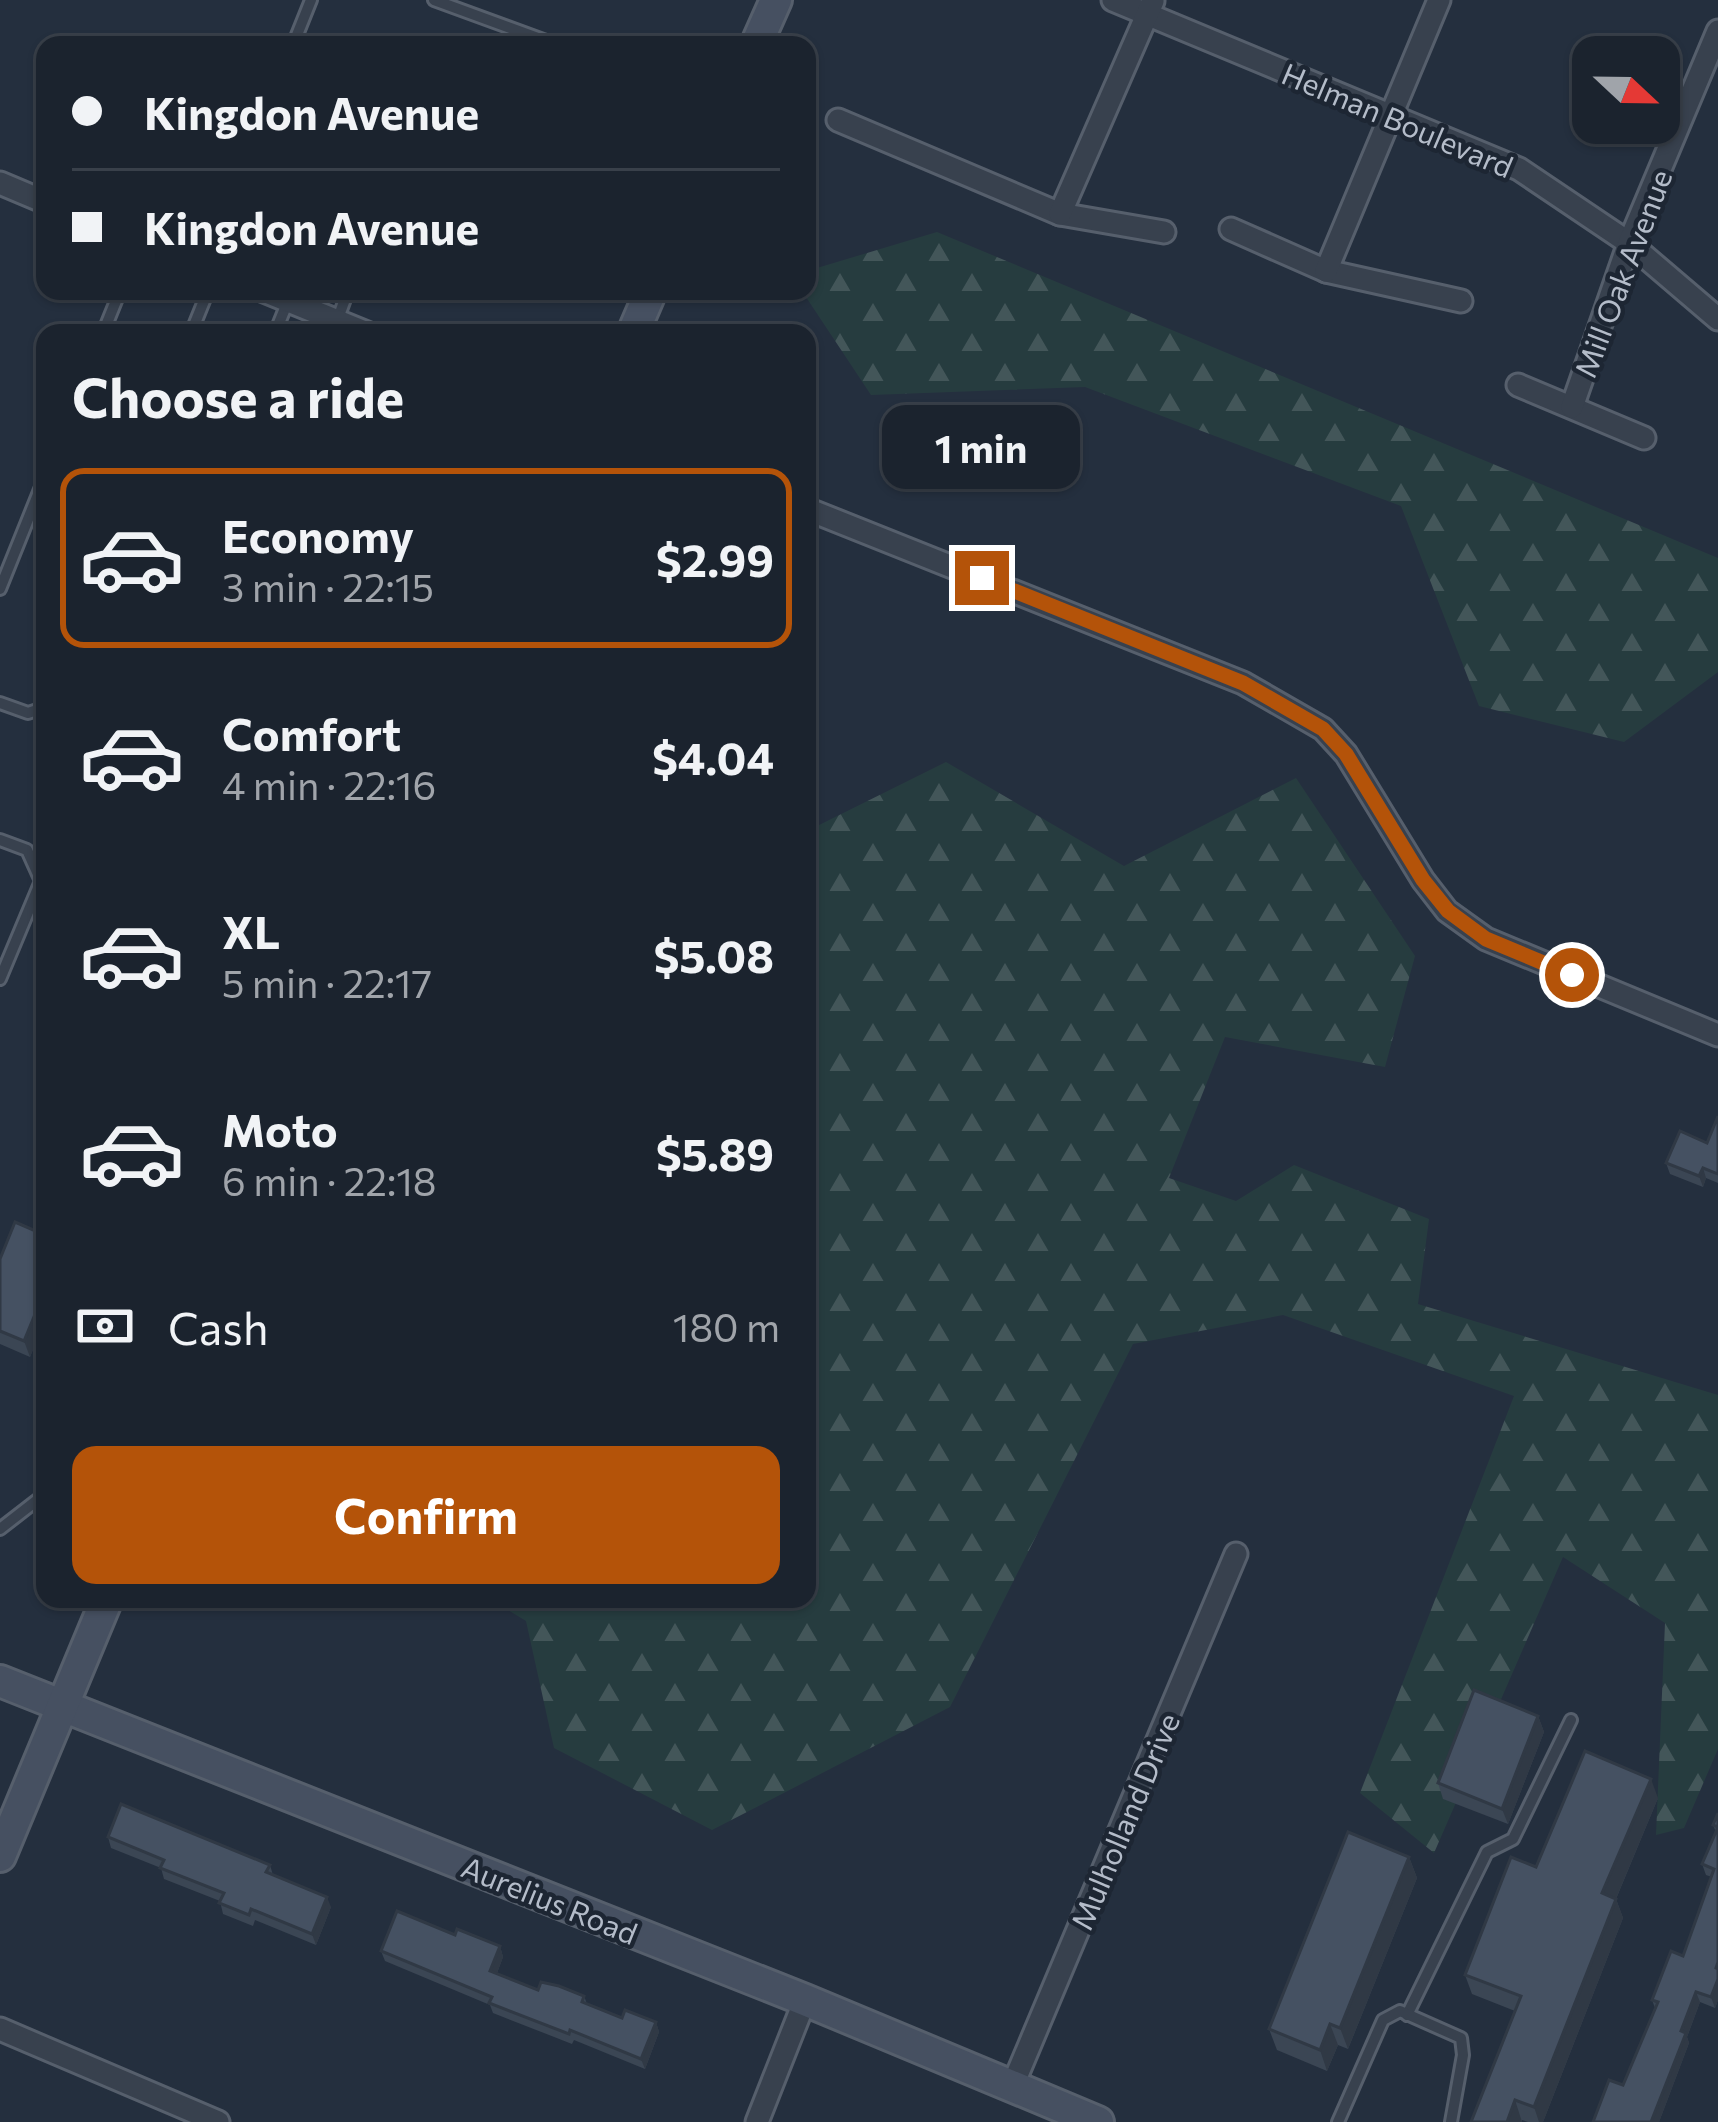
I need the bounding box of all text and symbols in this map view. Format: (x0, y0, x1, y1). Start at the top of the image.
north arrow (1572, 36, 1680, 144)
map controls (1572, 36, 1680, 144)
street label: Helman Boulevard (1277, 54, 1519, 184)
text: Kingdon Avenue (144, 84, 479, 139)
street label: Mill Oak Avenue (1565, 164, 1679, 382)
text: Kingdon Avenue (144, 199, 479, 254)
text: Choose a ride (72, 363, 404, 429)
callout: 1 min (883, 404, 1081, 488)
text: 1 min (935, 423, 1027, 471)
icon: car (78, 504, 186, 612)
text: Economy (222, 507, 414, 562)
text: $2.99 (656, 531, 774, 586)
route end (955, 551, 1009, 605)
text: 3 min · 22:15 (222, 562, 434, 610)
icon: car (78, 702, 186, 810)
text: Comfort (222, 705, 401, 760)
text: $4.04 (652, 729, 774, 784)
text: 4 min · 22:16 (222, 760, 436, 808)
icon: car (78, 900, 186, 1008)
text: XL (222, 903, 280, 958)
text: $5.08 (654, 927, 774, 982)
route start (1545, 948, 1599, 1002)
text: 5 min · 22:17 (222, 958, 432, 1006)
icon: car (78, 1098, 186, 1206)
text: Moto (222, 1101, 338, 1156)
text: $5.89 (656, 1125, 774, 1180)
text: 6 min · 22:18 (222, 1156, 436, 1204)
icon: cash (72, 1293, 138, 1359)
text: Cash (168, 1299, 269, 1354)
text: 180 m (673, 1302, 780, 1350)
button: Confirm (72, 1446, 780, 1584)
street label: Mulholland Drive (1062, 1707, 1186, 1935)
street label: Aurelius Road (457, 1847, 643, 1951)

